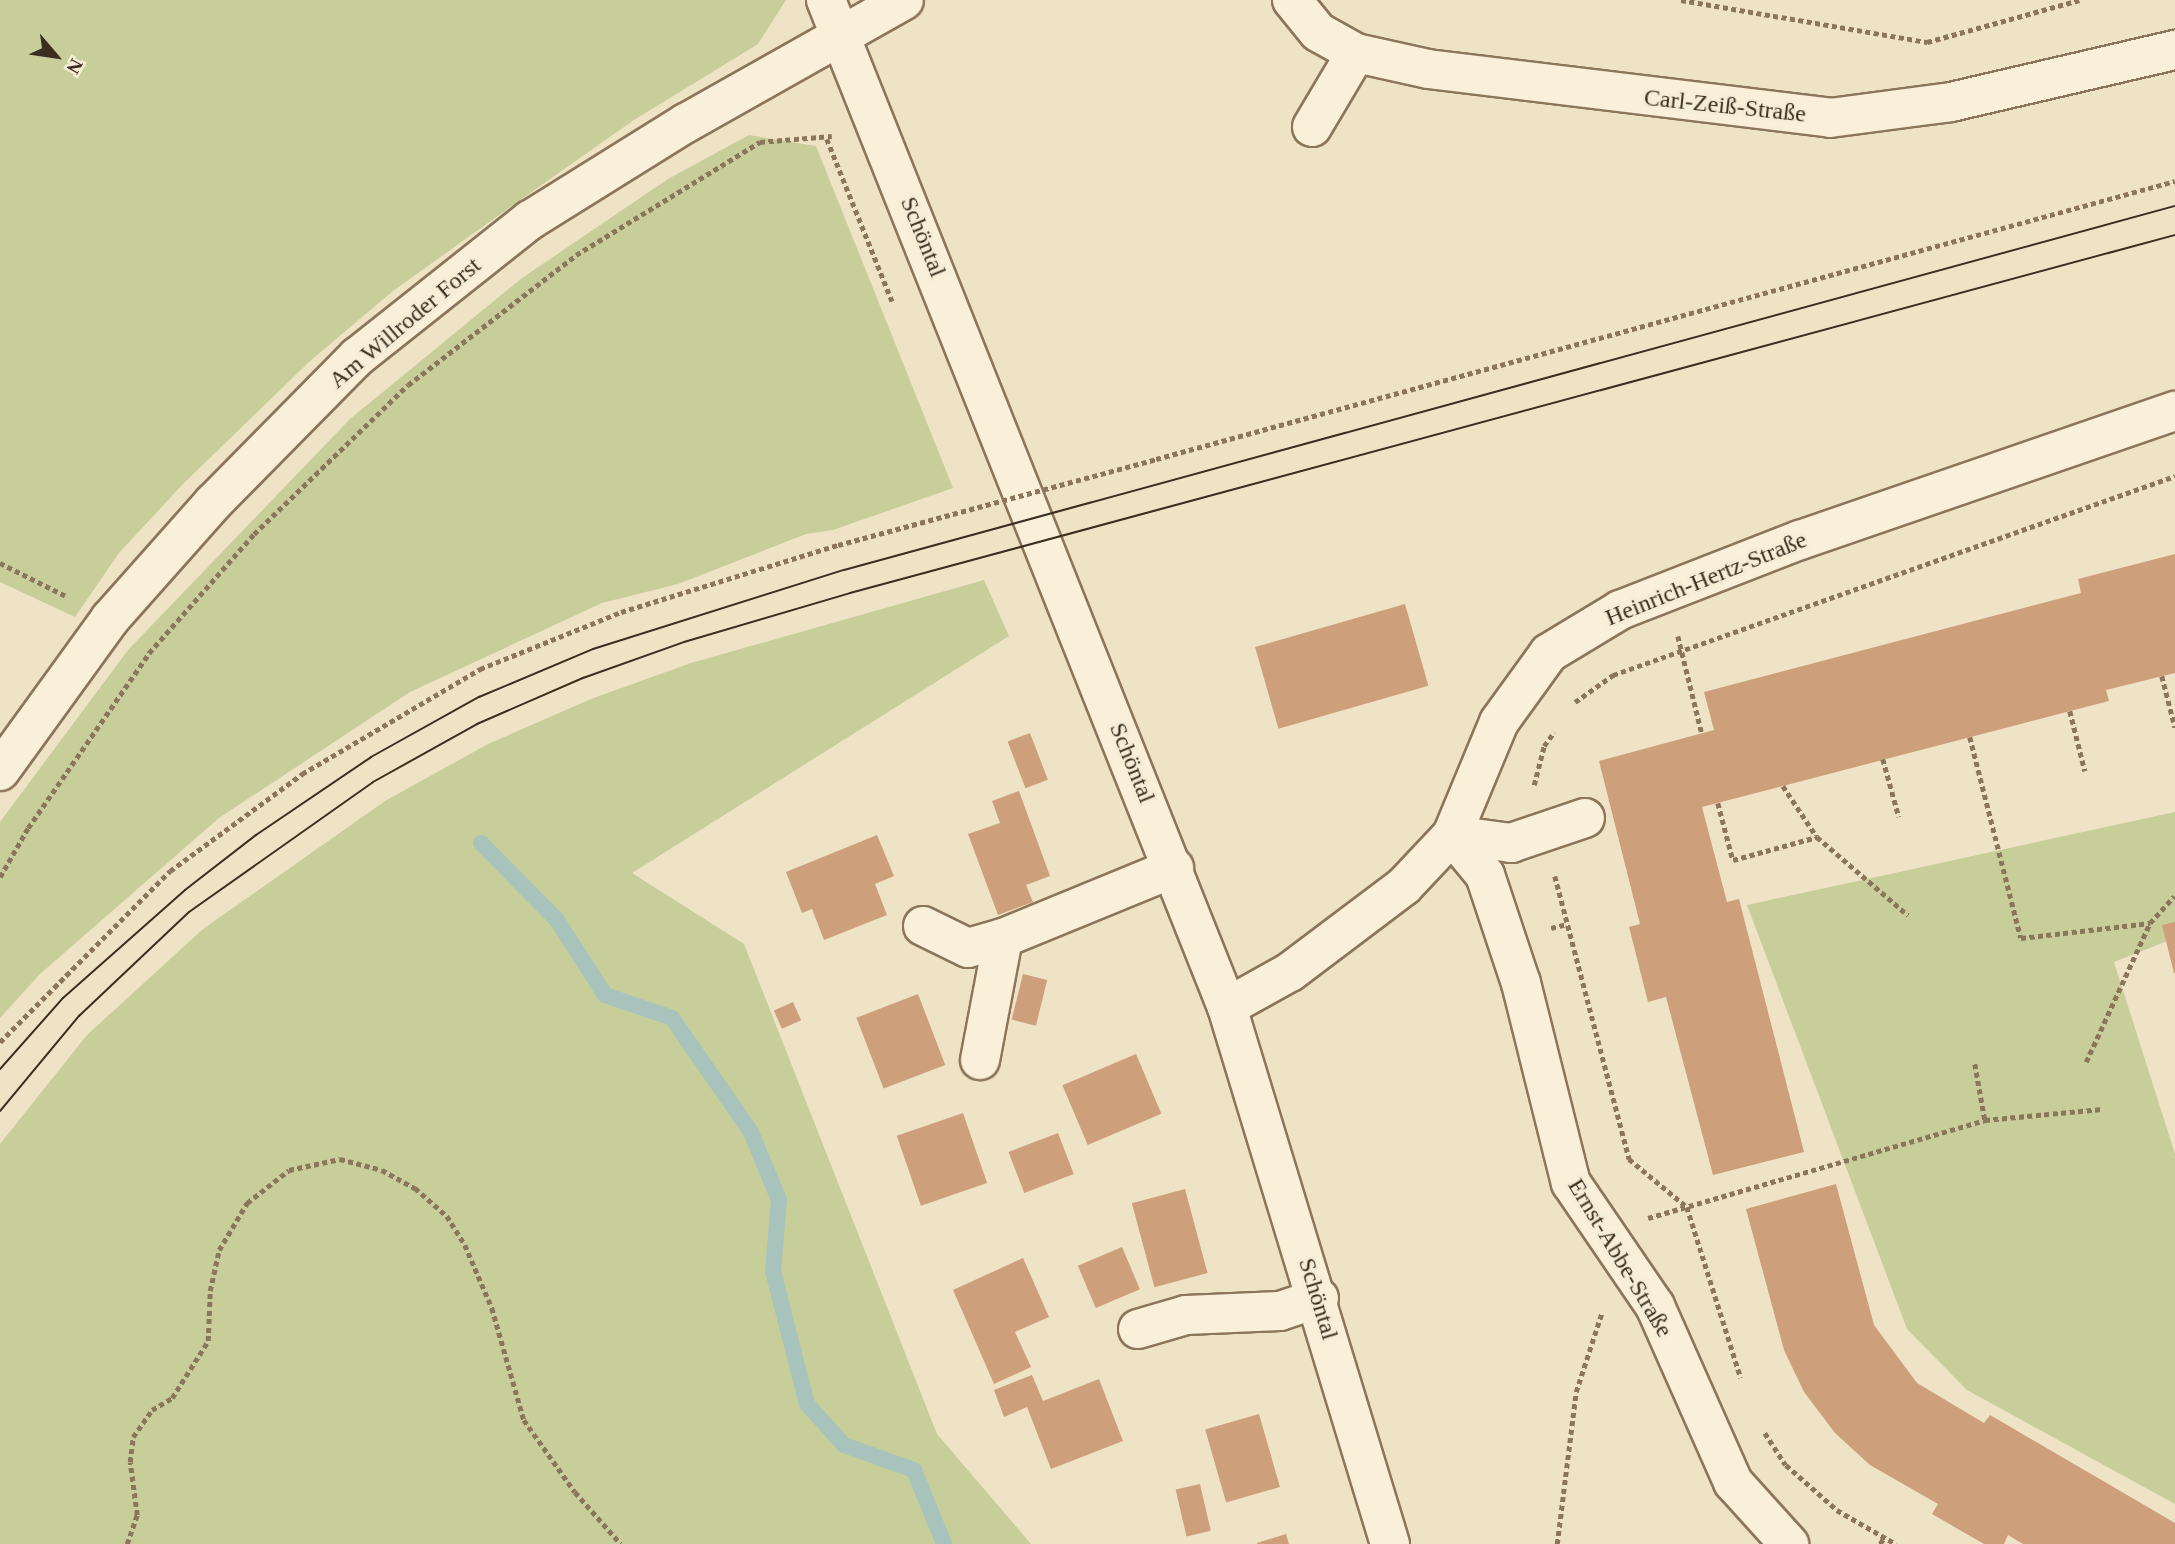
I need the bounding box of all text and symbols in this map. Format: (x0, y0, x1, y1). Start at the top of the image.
north arrow (21, 21, 91, 91)
text: N (62, 55, 87, 78)
street label: Carl-Zeiß-Straße (1643, 83, 1807, 129)
street label: Schöntal (894, 193, 952, 281)
street label: Am Willroder Forst (323, 251, 487, 395)
street label: Heinrich-Hertz-Straße (1601, 525, 1811, 633)
street label: Schöntal (1103, 719, 1161, 807)
street label: Ernst-Abbe-Straße (1561, 1173, 1679, 1343)
street label: Schöntal (1292, 1255, 1344, 1343)

